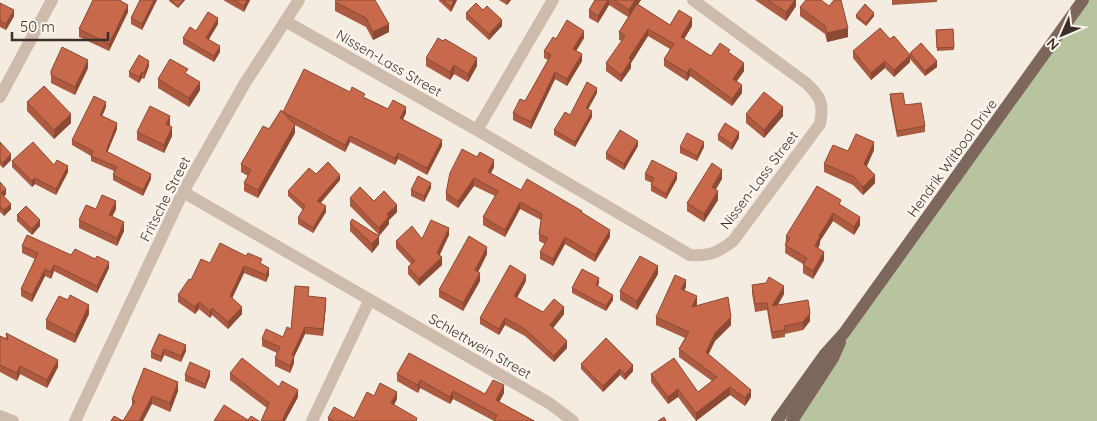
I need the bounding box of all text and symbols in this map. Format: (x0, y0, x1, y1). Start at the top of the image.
scale bar (12, 10, 109, 42)
north arrow (1037, 10, 1087, 60)
text: 50 m (20, 17, 55, 36)
street label: Nissen-Lass Street (333, 25, 445, 101)
text: N (1043, 34, 1063, 54)
street label: Hendrik Witbooi Drive (903, 95, 1001, 221)
street label: Nissen-Lass Street (716, 127, 802, 233)
street label: Fritsche Street (136, 153, 194, 245)
street label: Schlettwein Street (425, 309, 535, 383)

